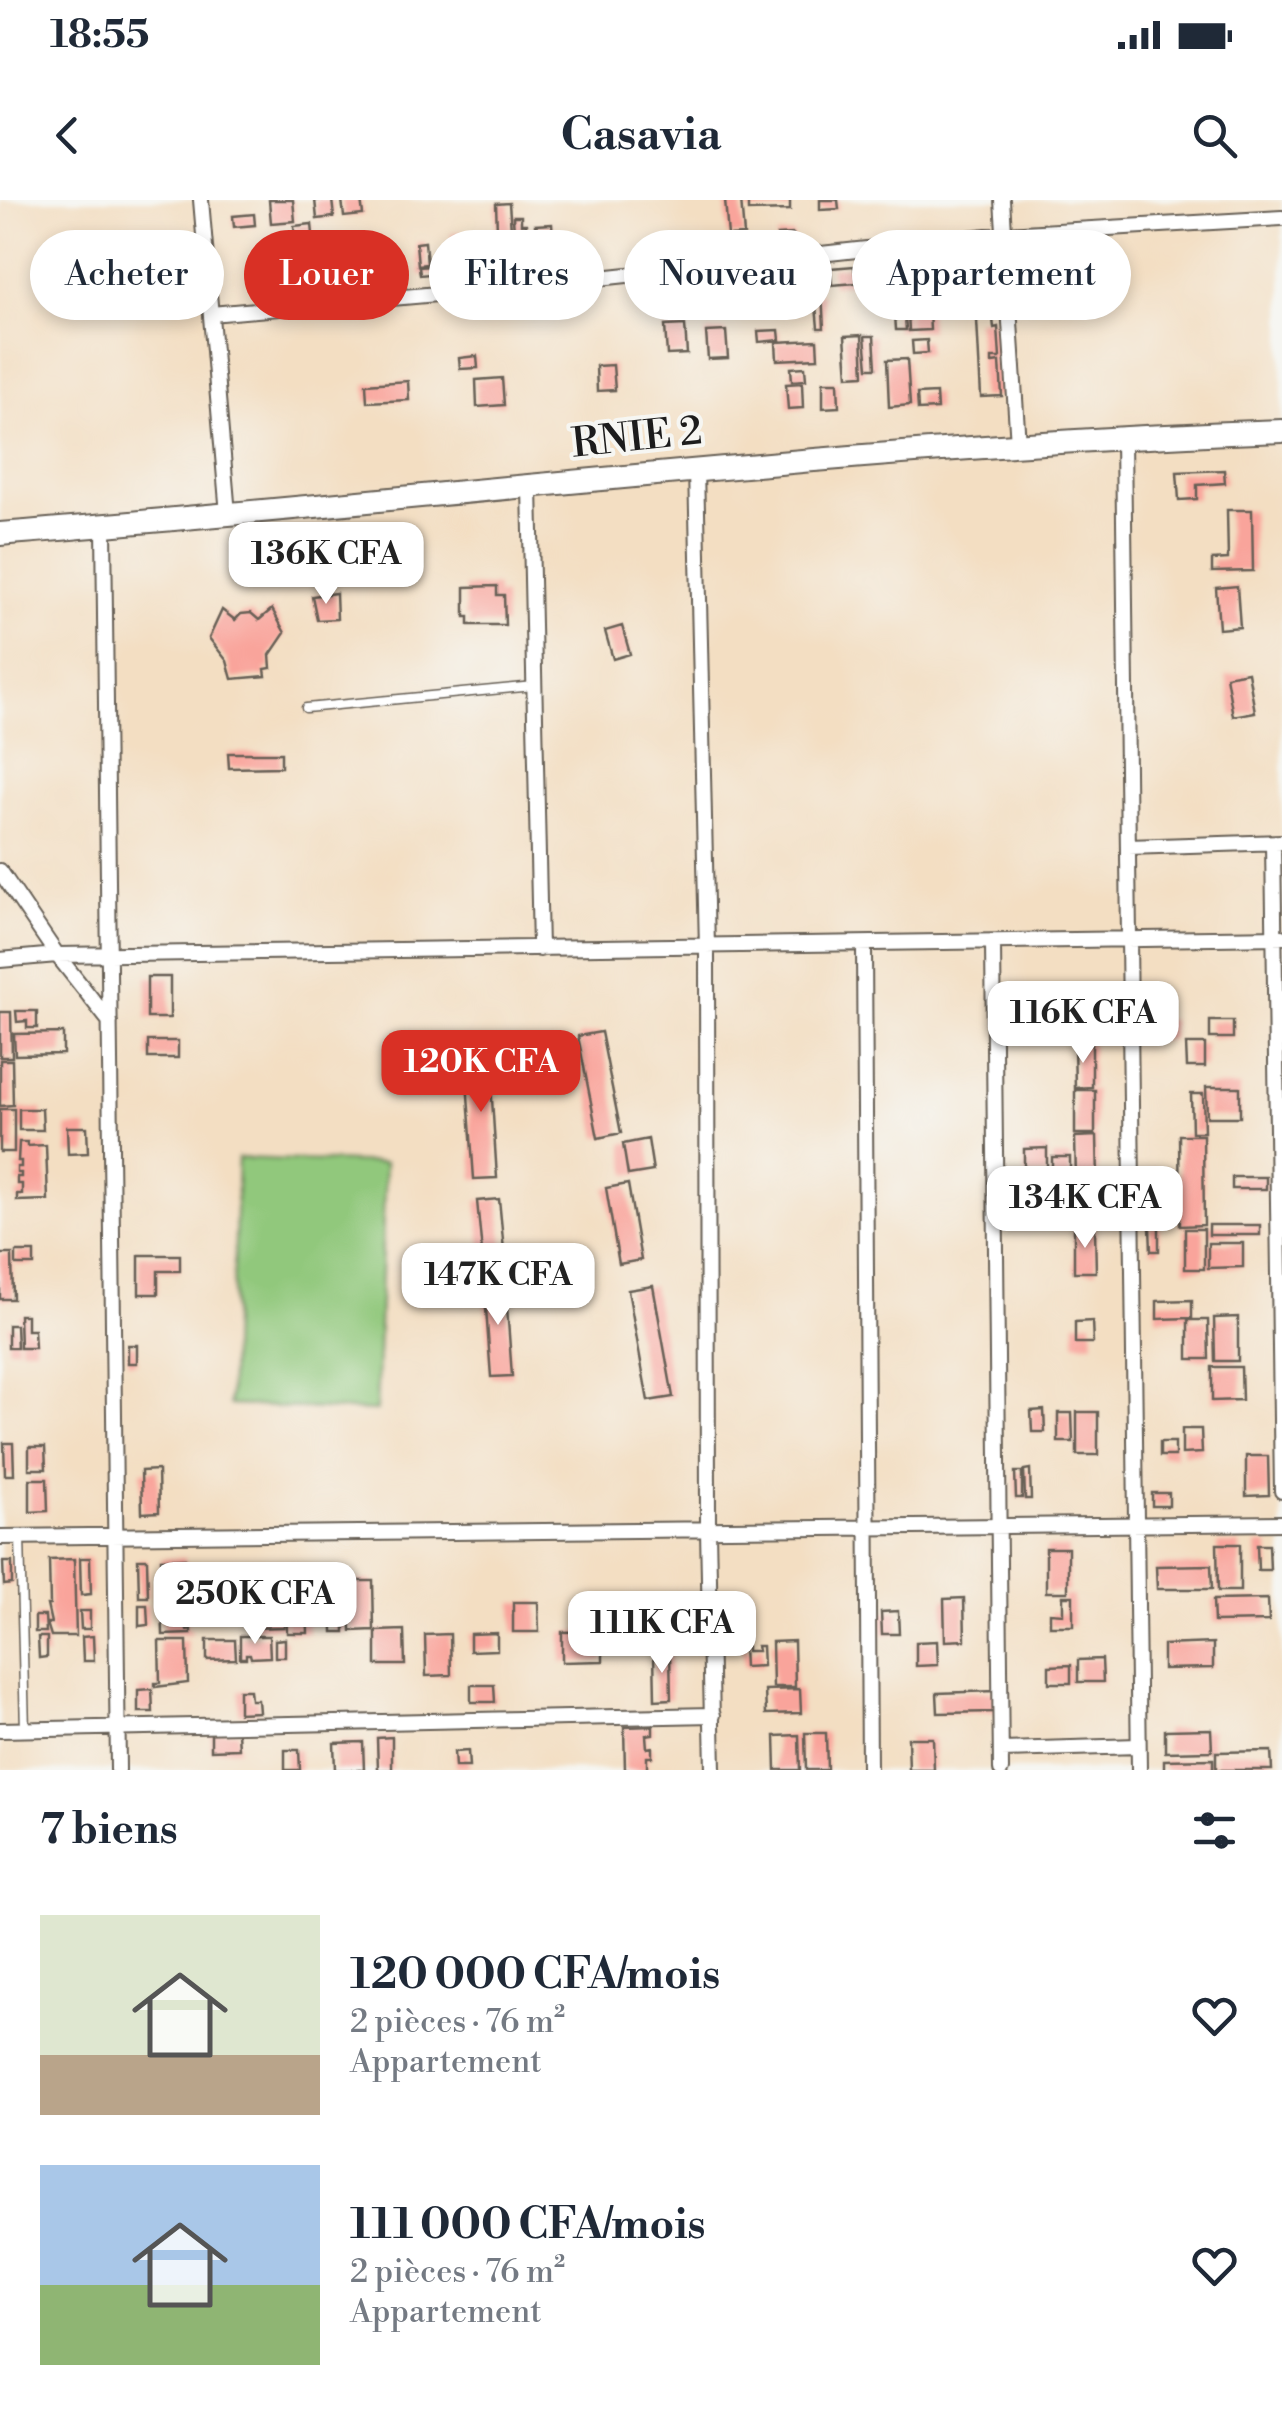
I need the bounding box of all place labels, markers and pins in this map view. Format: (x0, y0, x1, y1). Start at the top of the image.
pin: 136K CFA (223, 522, 429, 607)
pin: 116K CFA (980, 981, 1186, 1066)
pin: 120K CFA (378, 1030, 584, 1115)
pin: 134K CFA (982, 1166, 1188, 1251)
pin: 147K CFA (395, 1243, 601, 1328)
pin: 250K CFA (152, 1562, 358, 1647)
pin: 111K CFA (559, 1591, 765, 1676)

